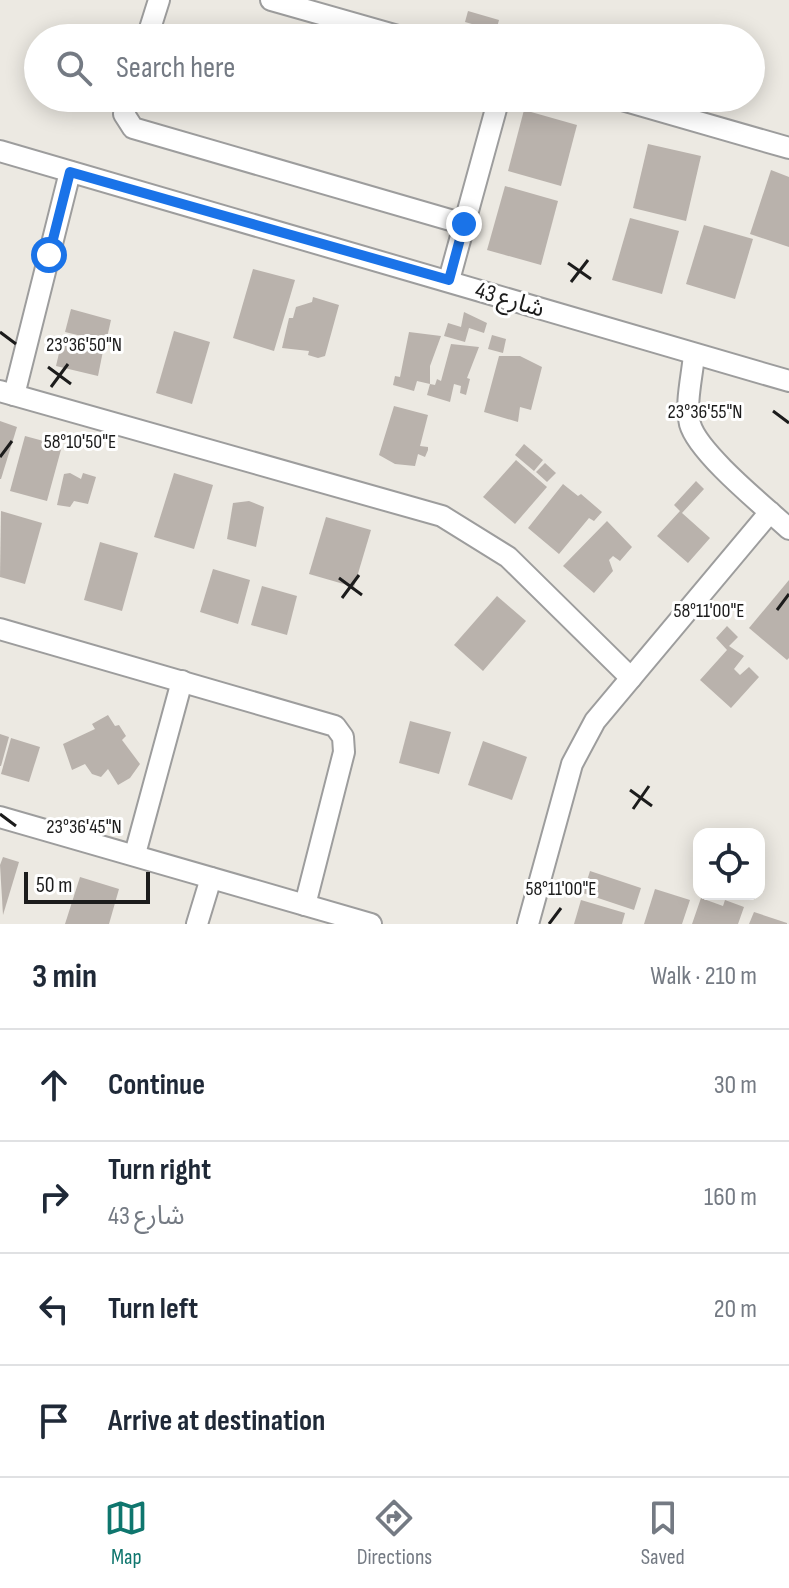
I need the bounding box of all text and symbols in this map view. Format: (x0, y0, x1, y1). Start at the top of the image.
search box (24, 24, 765, 112)
icon: search (52, 46, 96, 90)
text: Search here (116, 50, 235, 86)
route end (446, 206, 482, 242)
route start (31, 237, 67, 273)
street label: شارع 43 (471, 275, 548, 326)
text: 23°36'50"N (46, 333, 122, 357)
text: 23°36'55"N (668, 400, 742, 424)
text: 58°10'50"E (44, 430, 116, 454)
text: 58°11'00"E (673, 599, 745, 623)
text: 23°36'45"N (46, 815, 122, 839)
map controls (693, 828, 765, 900)
button: locate (693, 828, 765, 900)
scale bar (24, 868, 150, 904)
text: 50 m (36, 872, 72, 899)
text: 58°11'00"E (525, 877, 597, 901)
text: 3 min (32, 956, 97, 997)
text: Walk · 210 m (650, 961, 757, 992)
icon: ahead (32, 1063, 76, 1107)
text: Continue (108, 1067, 205, 1103)
text: 30 m (714, 1070, 757, 1101)
text: Turn right (108, 1152, 211, 1188)
icon: right (32, 1175, 76, 1219)
text: 160 m (704, 1182, 757, 1213)
text: شارع 43 (108, 1201, 185, 1232)
icon: left (32, 1287, 76, 1331)
text: Turn left (108, 1291, 198, 1327)
text: 20 m (714, 1294, 757, 1325)
icon: arrive (32, 1399, 76, 1443)
text: Arrive at destination (108, 1403, 325, 1439)
tab: Map (104, 1496, 148, 1571)
tab: Directions (357, 1496, 432, 1571)
tab: Saved (641, 1496, 685, 1571)

